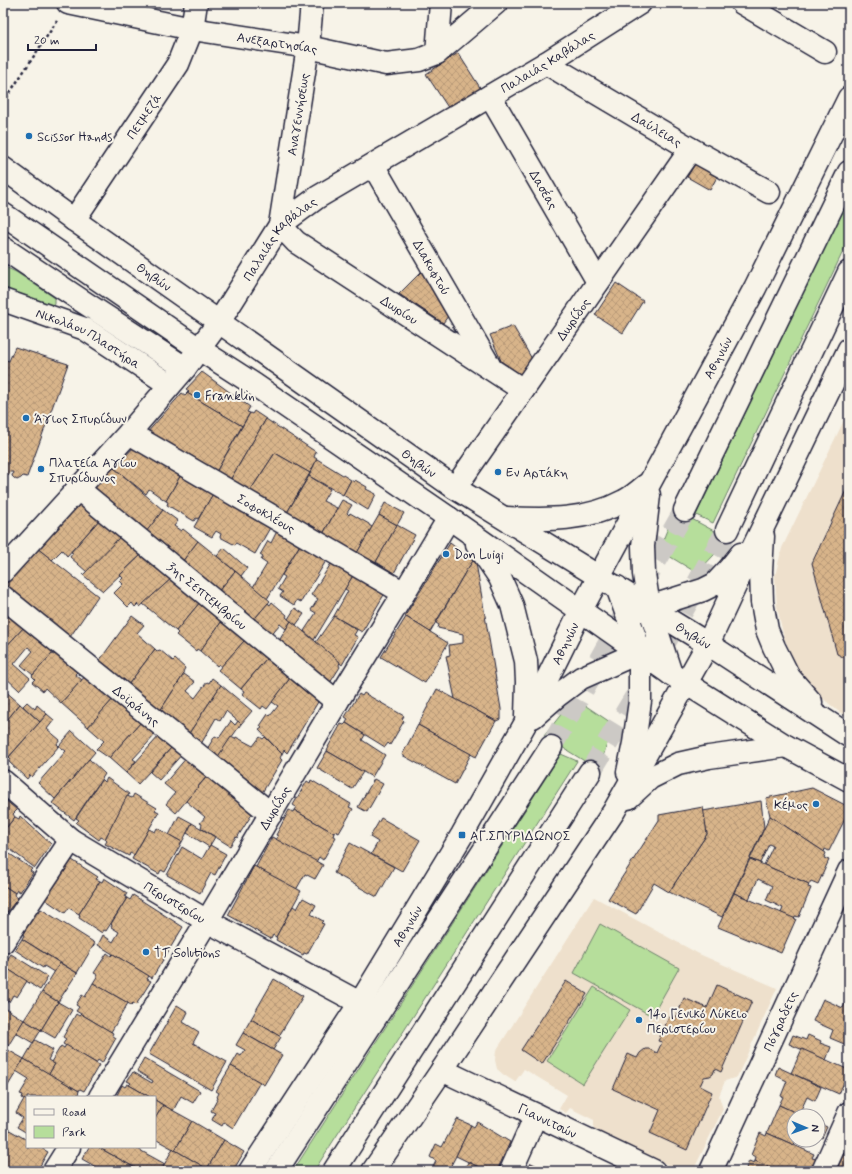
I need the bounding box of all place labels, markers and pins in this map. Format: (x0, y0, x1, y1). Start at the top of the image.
place label: Scissor Hands (37, 129, 112, 146)
marker: Scissor Hands (24, 131, 34, 141)
place label: Franklin (205, 388, 255, 405)
marker: Franklin (192, 390, 202, 400)
place label: Άγιος Σπυρίδων (34, 411, 127, 428)
marker: Άγιος Σπυρίδων (21, 413, 31, 423)
place label: Πλατεία Αγίου Σπυρίδωνος (49, 455, 137, 487)
marker: Πλατεία Αγίου Σπυρίδωνος (36, 464, 46, 474)
place label: Εν Αρτάκη (506, 465, 568, 482)
marker: Εν Αρτάκη (493, 467, 503, 477)
place label: Don Luigi (454, 547, 504, 564)
marker: Don Luigi (441, 549, 451, 559)
place label: Κέμος (774, 797, 808, 814)
marker: Κέμος (811, 799, 821, 809)
place label: ΑΓ.ΣΠΥΡΙΔΩΝΟΣ (470, 828, 571, 845)
marker: ΑΓ.ΣΠΥΡΙΔΩΝΟΣ (457, 830, 467, 840)
place label: TT Solutions (154, 945, 221, 962)
marker: TT Solutions (141, 947, 151, 957)
place label: 14ο Γενικό Λύκειο Περιστερίου (647, 1006, 747, 1038)
marker: 14ο Γενικό Λύκειο Περιστερίου (634, 1015, 644, 1025)

